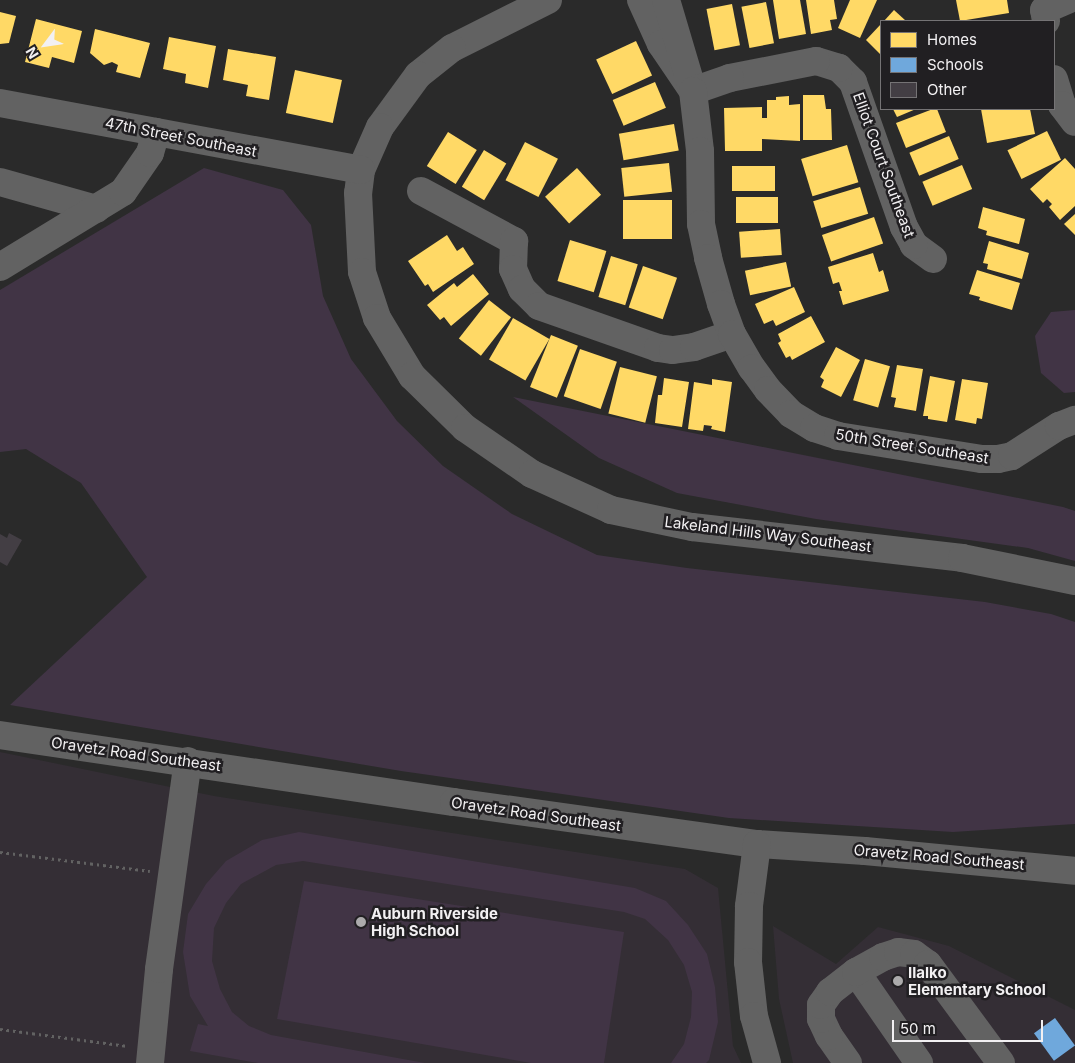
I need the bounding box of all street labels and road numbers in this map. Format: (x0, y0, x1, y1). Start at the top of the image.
street label: Elliot Court Southeast (849, 90, 919, 240)
street label: 47th Street Southeast (104, 113, 258, 161)
street label: 50th Street Southeast (834, 425, 990, 467)
street label: Lakeland Hills Way Southeast (664, 512, 872, 556)
street label: Oravetz Road Southeast (50, 733, 222, 775)
street label: Oravetz Road Southeast (450, 793, 622, 835)
street label: Oravetz Road Southeast (853, 841, 1025, 873)

